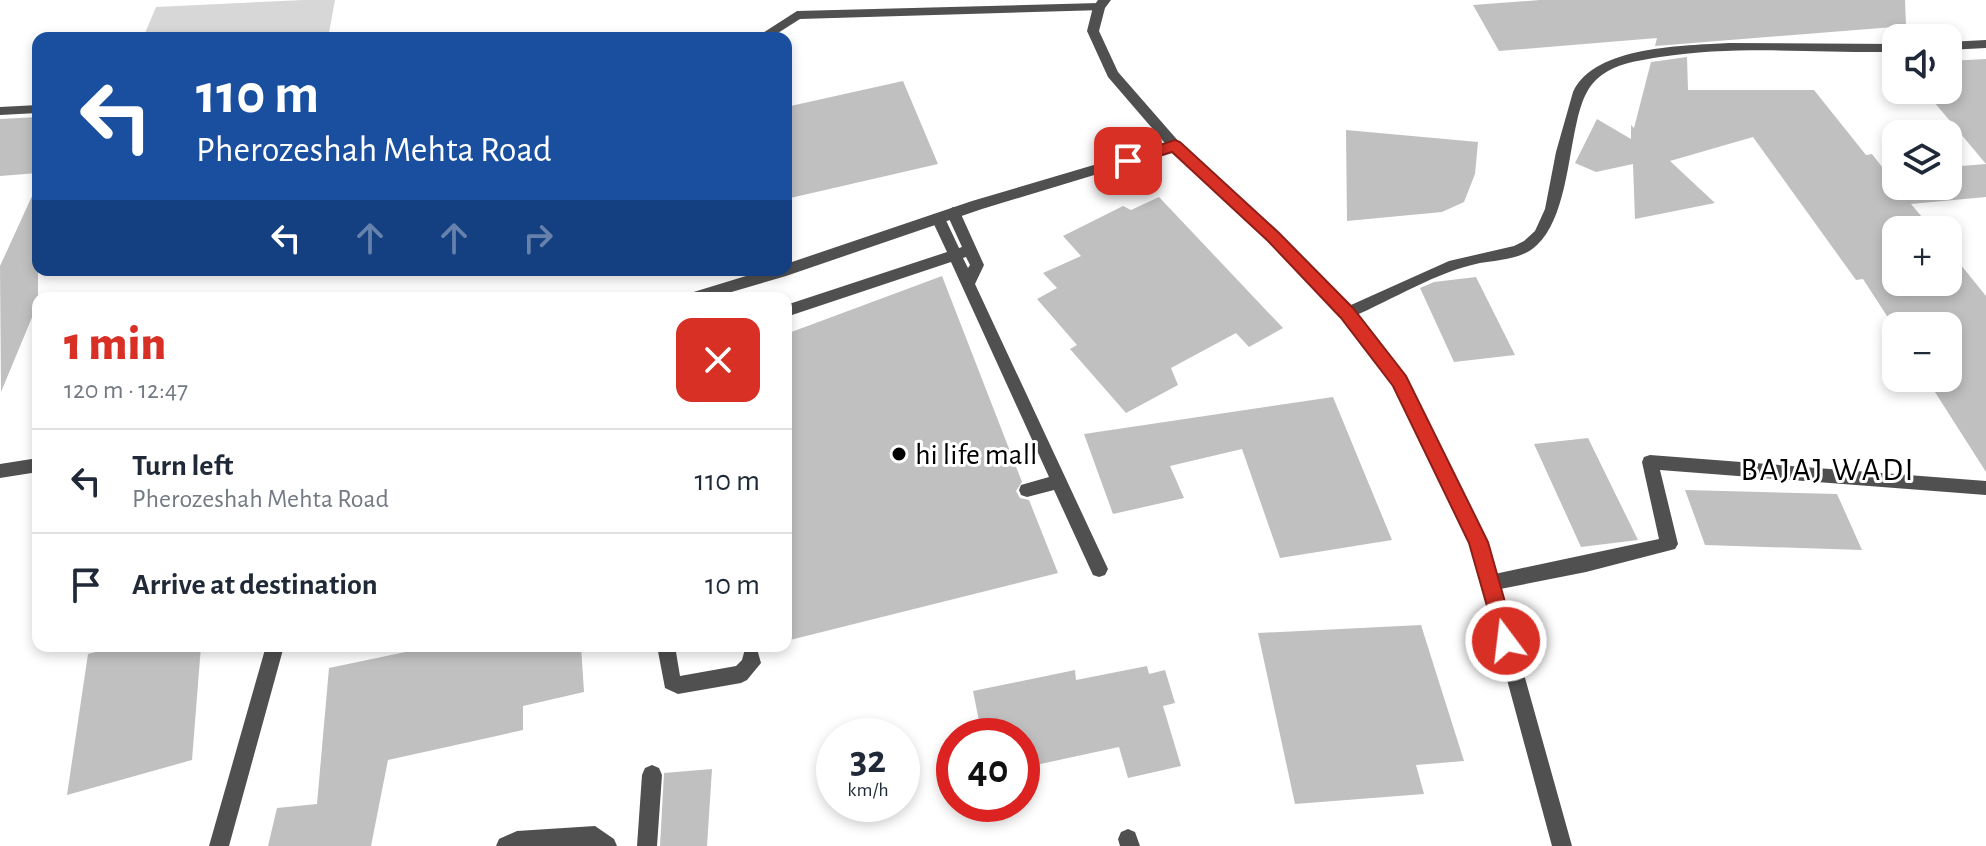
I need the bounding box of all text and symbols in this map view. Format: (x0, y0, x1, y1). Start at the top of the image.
map controls (1882, 24, 1962, 392)
button: sound (1882, 24, 1962, 104)
icon: left (64, 64, 168, 168)
text: 110 m (196, 67, 319, 123)
button: layers (1882, 120, 1962, 200)
pin (1094, 127, 1162, 195)
text: Pherozeshah Mehta Road (196, 132, 552, 168)
icon: arrive (1106, 139, 1150, 183)
icon: left (264, 216, 308, 260)
icon: ahead (348, 216, 392, 260)
icon: ahead (432, 216, 476, 260)
icon: right (516, 216, 560, 260)
button: + (1882, 216, 1962, 296)
button: − (1882, 312, 1962, 392)
button: close (676, 318, 760, 402)
text: 1 min (64, 321, 166, 369)
text: 120 m · 12:47 (64, 377, 188, 403)
place label: hi life mall (915, 440, 1038, 470)
marker: hi life mall (890, 445, 908, 463)
text: Turn left (132, 451, 233, 481)
district label: BAJAJ WADI (1741, 454, 1915, 486)
icon: left (64, 459, 108, 503)
text: 110 m (695, 466, 760, 496)
text: Pherozeshah Mehta Road (132, 486, 389, 512)
icon: arrive (64, 563, 108, 607)
text: Arrive at destination (132, 570, 378, 600)
text: 10 m (705, 570, 760, 600)
position arrow (1464, 599, 1548, 683)
speed limit sign: 40 (936, 718, 1040, 822)
text: 32 (850, 740, 886, 780)
text: km/h (847, 780, 889, 800)

